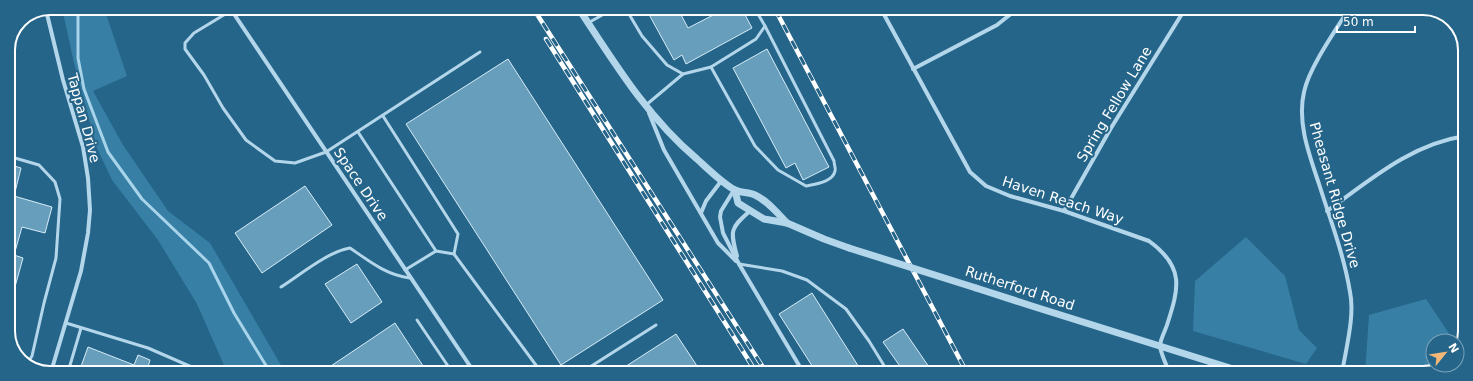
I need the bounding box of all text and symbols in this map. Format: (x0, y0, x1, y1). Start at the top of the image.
scale bar (1337, 8, 1415, 34)
text: 50 m (1343, 15, 1374, 29)
street label: Spring Fellow Lane (1073, 43, 1155, 165)
street label: Tappan Drive (64, 71, 104, 164)
street label: Pheasant Ridge Drive (1307, 120, 1363, 270)
street label: Space Drive (331, 145, 391, 223)
street label: Haven Reach Way (1000, 173, 1126, 227)
street label: Rutherford Road (963, 263, 1077, 313)
north arrow (1425, 333, 1465, 373)
text: N (1445, 341, 1461, 355)

